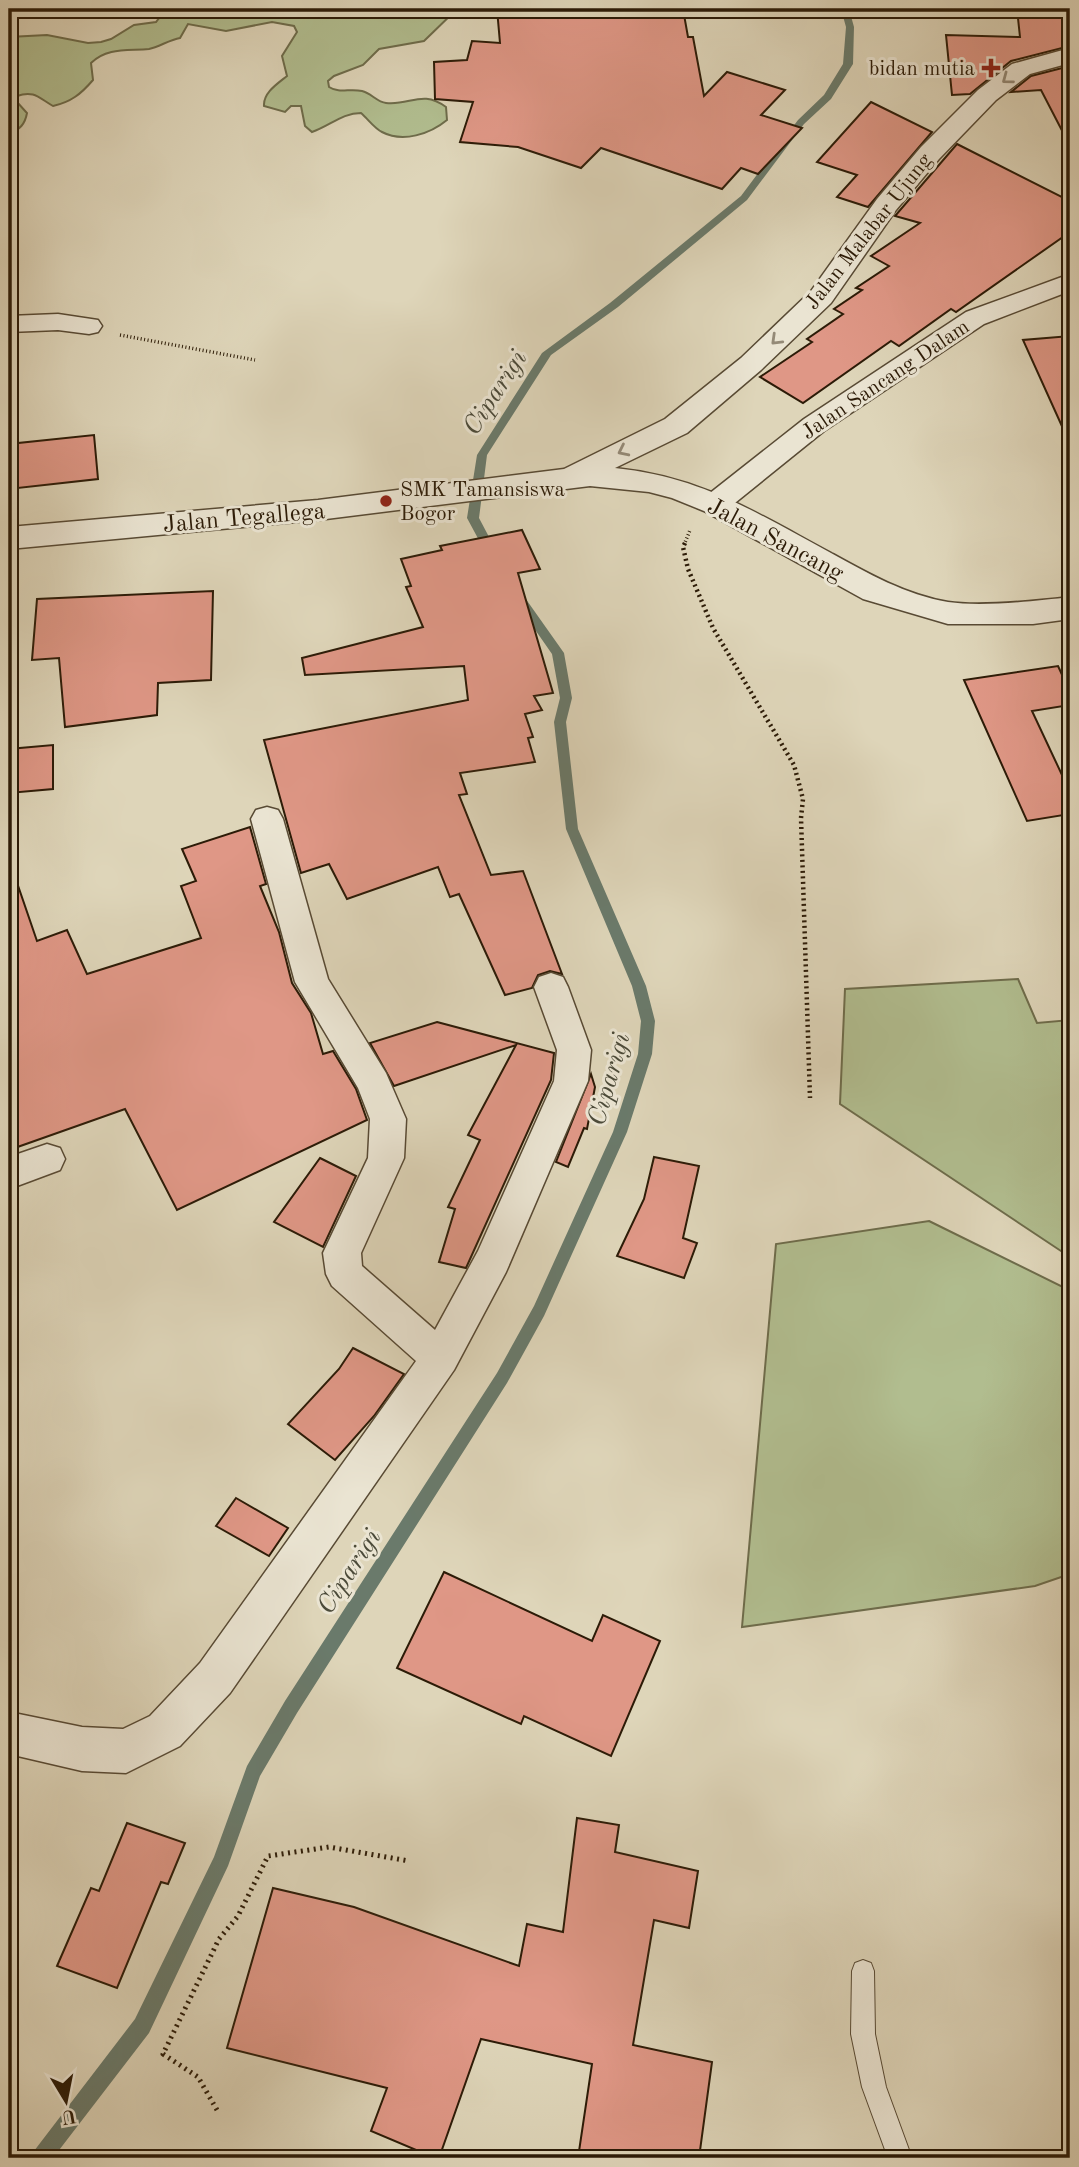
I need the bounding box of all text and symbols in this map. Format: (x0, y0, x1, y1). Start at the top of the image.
marker: bidan mutia (981, 58, 1001, 78)
place label: bidan mutia (869, 59, 975, 80)
one-way arrow (1003, 71, 1015, 83)
street label: Jalan Malabar Ujung (802, 149, 937, 314)
street label: Jalan Sancang Dalam (798, 316, 973, 444)
one-way arrow (771, 331, 784, 344)
water label: Ciparigi (459, 346, 533, 440)
one-way arrow (618, 443, 630, 457)
place label: SMK Tamansiswa Bogor (400, 480, 565, 525)
marker: SMK Tamansiswa Bogor (378, 493, 394, 509)
street label: Jalan Sancang (703, 495, 847, 587)
street label: Jalan Tegallega (162, 500, 327, 538)
water label: Ciparigi (584, 1030, 636, 1129)
water label: Ciparigi (313, 1525, 387, 1619)
north arrow (32, 2066, 102, 2136)
text: U (59, 2105, 78, 2126)

